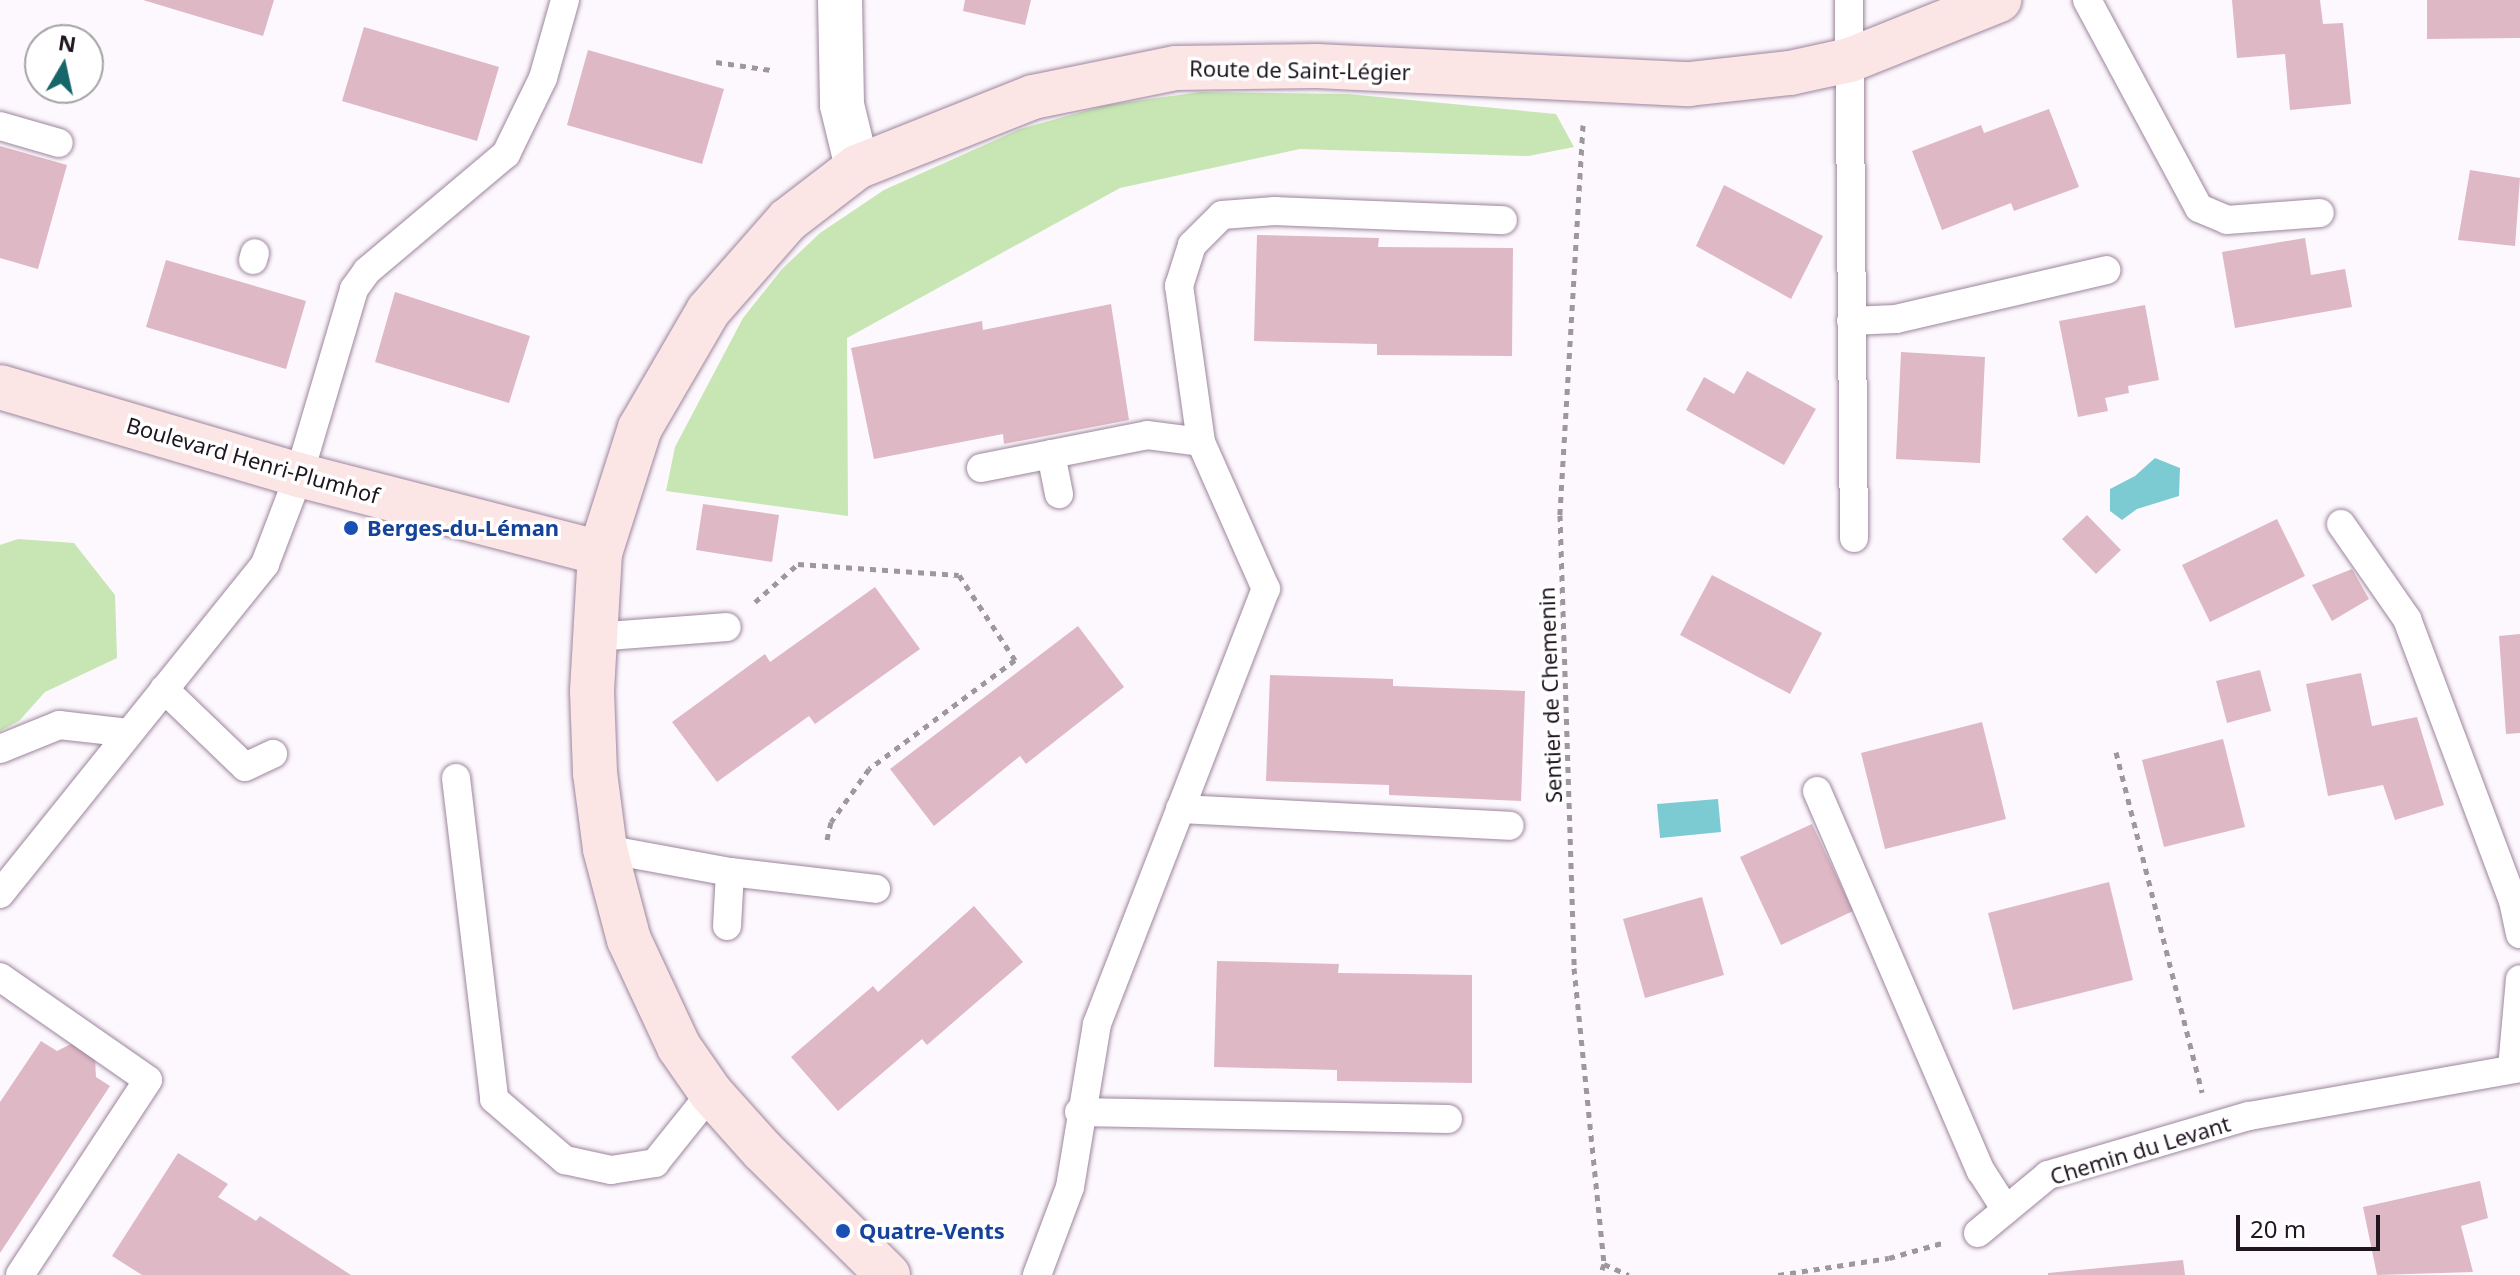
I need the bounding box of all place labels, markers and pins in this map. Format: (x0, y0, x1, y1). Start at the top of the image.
place label: Berges-du-Léman (367, 515, 559, 541)
marker: Berges-du-Léman (342, 519, 360, 537)
place label: Quatre-Vents (859, 1218, 1005, 1244)
marker: Quatre-Vents (834, 1222, 852, 1240)

